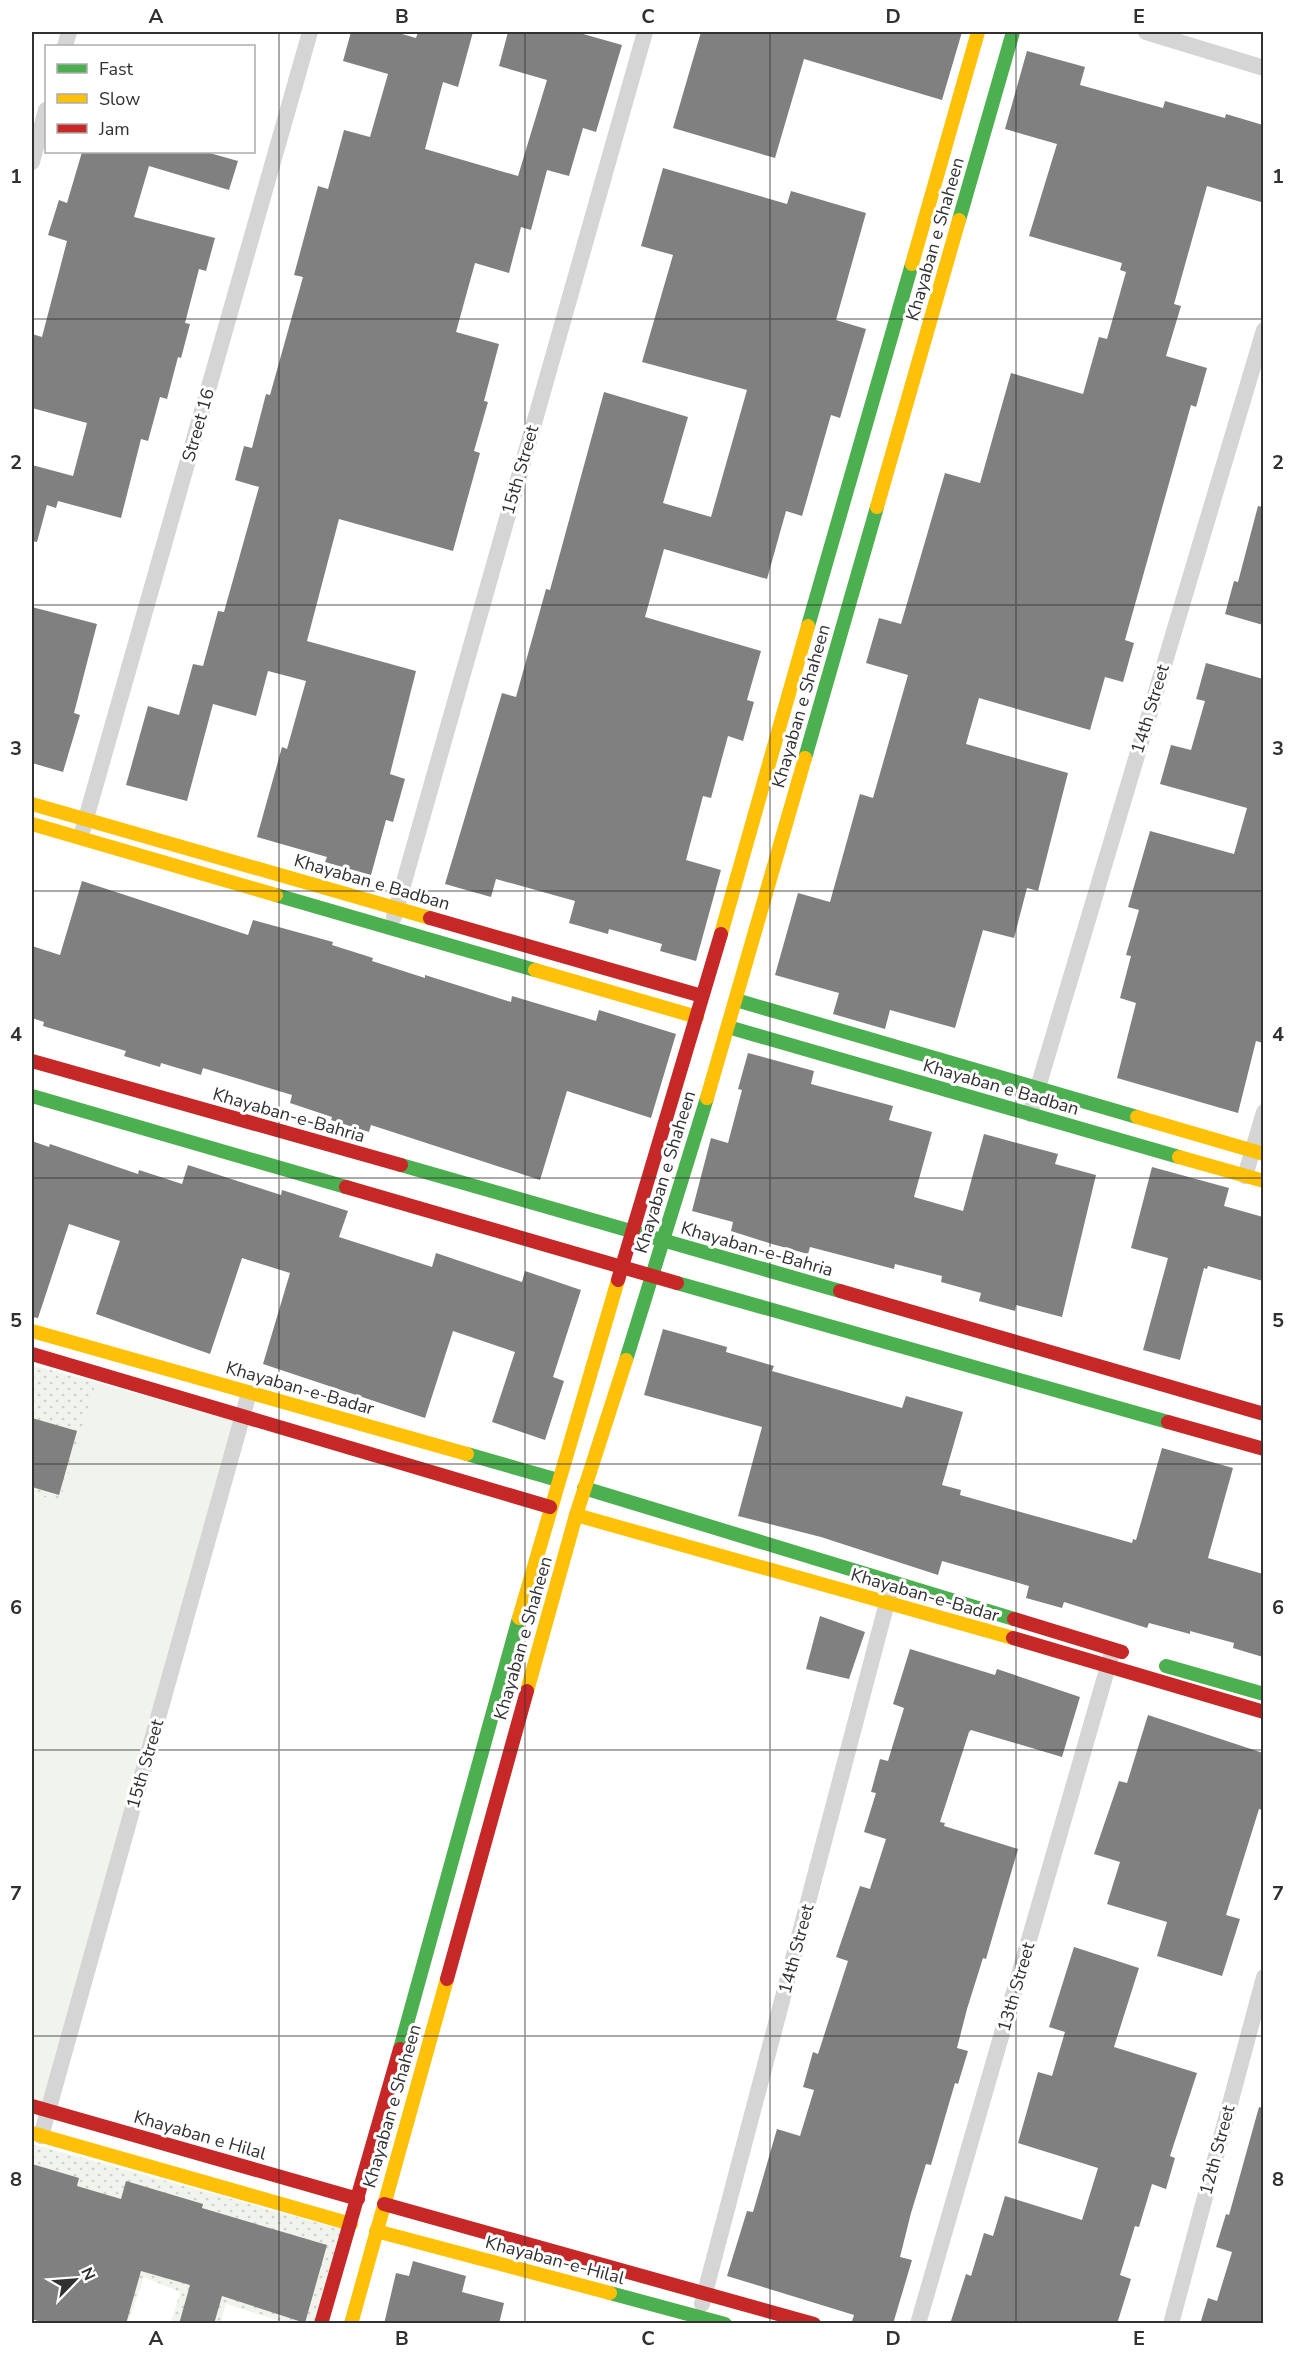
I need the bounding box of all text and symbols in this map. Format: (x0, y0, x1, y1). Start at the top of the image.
text: A (149, 3, 164, 30)
text: B (395, 3, 409, 30)
text: C (641, 3, 655, 30)
text: D (885, 3, 901, 30)
text: E (1133, 3, 1145, 30)
legend (45, 45, 255, 153)
text: Fast (99, 57, 134, 81)
text: Slow (99, 87, 140, 111)
text: Jam (98, 117, 130, 141)
street label: Khayaban e Shaheen (900, 154, 970, 324)
text: 1 (10, 163, 22, 190)
text: 1 (1272, 163, 1284, 190)
street label: Street 16 (176, 385, 220, 465)
street label: 15th Street (496, 422, 544, 517)
text: 2 (10, 449, 22, 476)
text: 2 (1272, 449, 1284, 476)
street label: Khayaban e Shaheen (766, 621, 836, 791)
street label: 14th Street (1125, 661, 1175, 756)
text: 3 (10, 735, 22, 762)
text: 3 (1272, 735, 1284, 762)
street label: Khayaban e Badban (291, 848, 453, 916)
text: 4 (10, 1021, 22, 1048)
text: 4 (1272, 1021, 1284, 1048)
street label: Khayaban e Badban (920, 1053, 1082, 1121)
street label: Khayaban-e-Bahria (210, 1082, 368, 1148)
street label: Khayaban e Shaheen (629, 1088, 701, 1256)
street label: Khayaban-e-Bahria (678, 1216, 836, 1282)
text: 5 (10, 1307, 22, 1334)
text: 5 (1272, 1307, 1284, 1334)
street label: Khayaban-e-Badar (223, 1355, 378, 1421)
street label: Khayaban e Shaheen (488, 1553, 558, 1723)
street label: Khayaban-e-Badar (848, 1562, 1003, 1628)
text: 6 (10, 1594, 22, 1621)
text: 6 (1272, 1594, 1284, 1621)
street label: 15th Street (121, 1716, 169, 1811)
text: 7 (10, 1880, 22, 1907)
text: 7 (1272, 1880, 1284, 1907)
street label: 14th Street (773, 1901, 820, 1996)
street label: 13th Street (992, 1939, 1040, 2034)
street label: Khayaban e Shaheen (357, 2021, 427, 2191)
street label: 12th Street (1194, 2102, 1241, 2197)
street label: Khayaban e Hilal (131, 2105, 270, 2166)
text: 8 (10, 2166, 22, 2193)
text: 8 (1272, 2166, 1284, 2193)
street label: Khayaban-e-Hilal (483, 2230, 628, 2290)
north arrow (45, 2250, 105, 2310)
text: N (75, 2264, 100, 2284)
text: A (149, 2325, 164, 2352)
text: B (395, 2325, 409, 2352)
text: C (641, 2325, 655, 2352)
text: D (885, 2325, 901, 2352)
text: E (1133, 2325, 1145, 2352)

